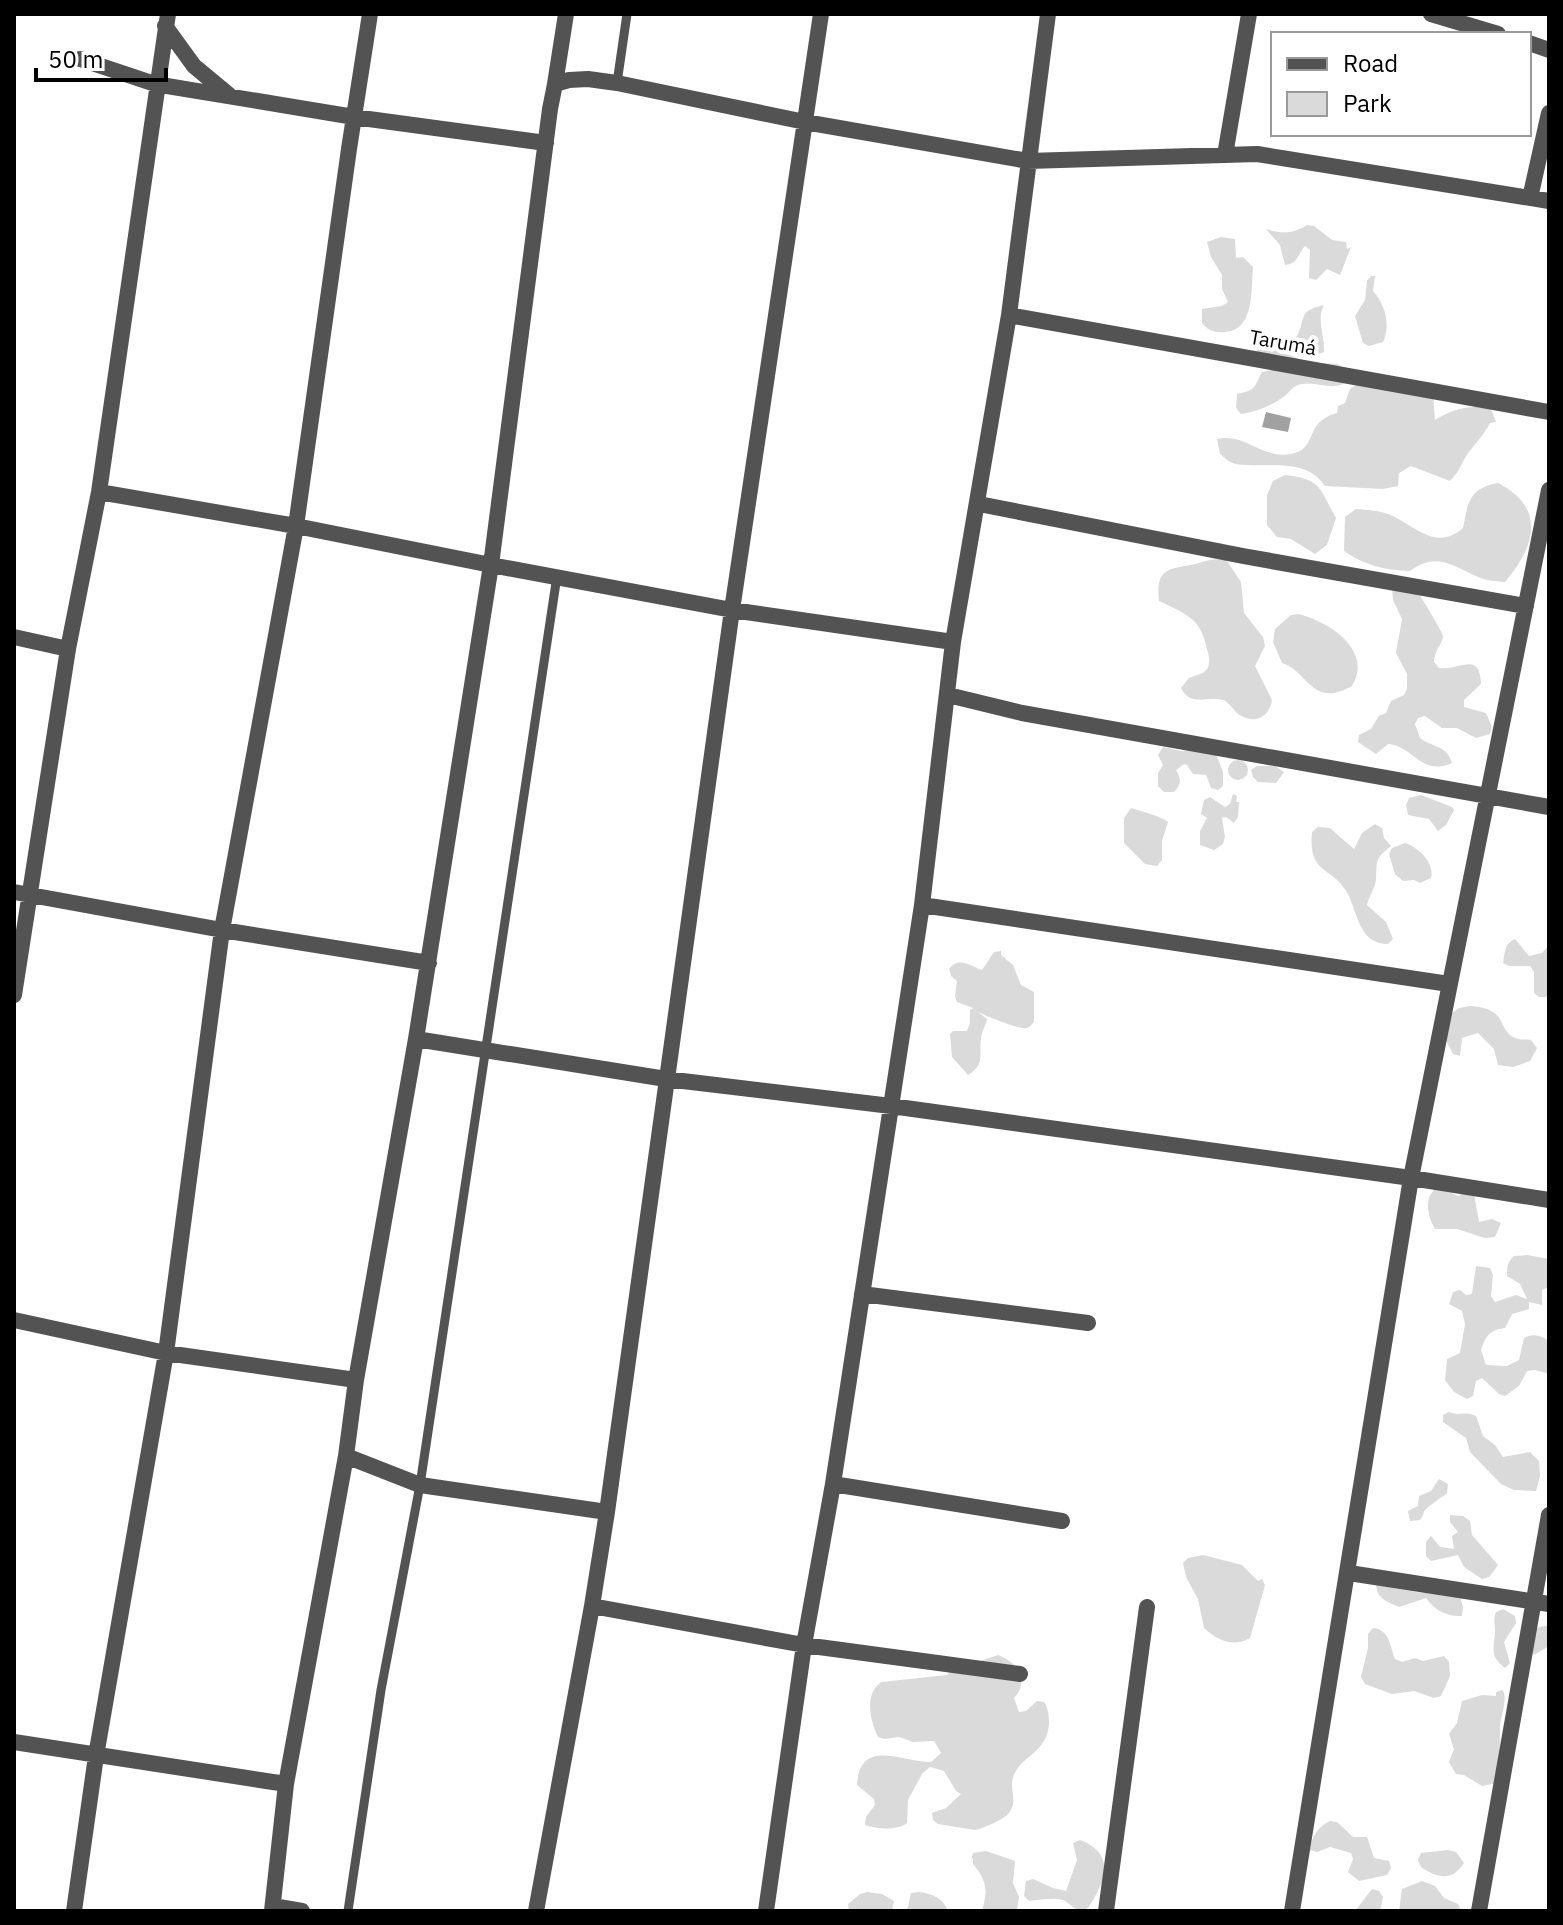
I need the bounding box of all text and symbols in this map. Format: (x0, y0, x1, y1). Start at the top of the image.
scale bar (36, 32, 166, 82)
legend (1271, 32, 1531, 136)
text: 50 m (48, 43, 103, 75)
text: Road (1343, 47, 1398, 79)
text: Park (1343, 87, 1392, 119)
street label: Tarumá (1247, 323, 1319, 361)

